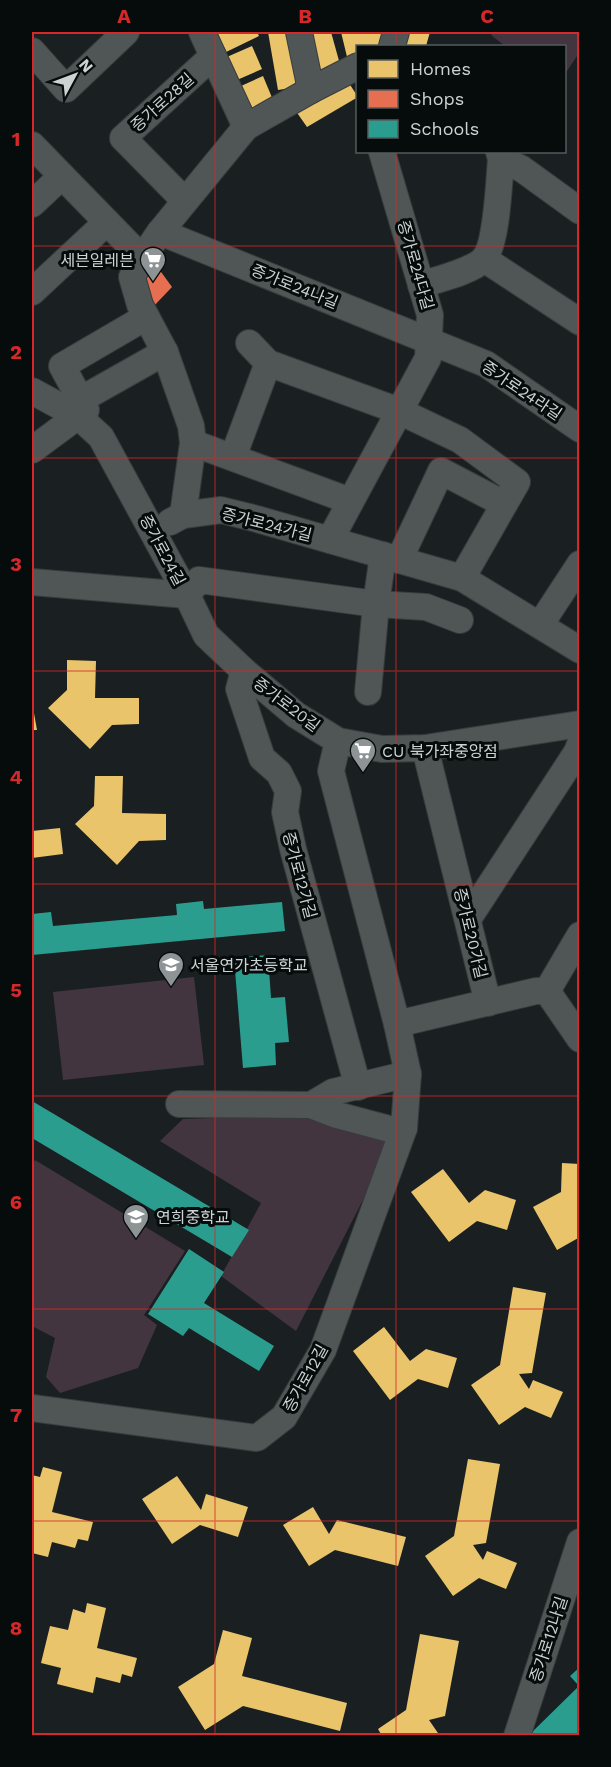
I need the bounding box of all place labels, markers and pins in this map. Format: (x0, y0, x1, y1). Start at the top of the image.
supermarket icon: 세븐일레븐 (138, 245, 168, 283)
place label: 세븐일레븐 (60, 251, 134, 270)
supermarket icon: CU 북가좌중앙점 (348, 736, 378, 774)
place label: CU 북가좌중앙점 (382, 742, 498, 761)
school or university icon: 서울연가초등학교 (156, 950, 186, 988)
place label: 서울연가초등학교 (190, 956, 308, 975)
school or university icon: 연희중학교 (121, 1202, 151, 1240)
place label: 연희중학교 (156, 1208, 230, 1227)

